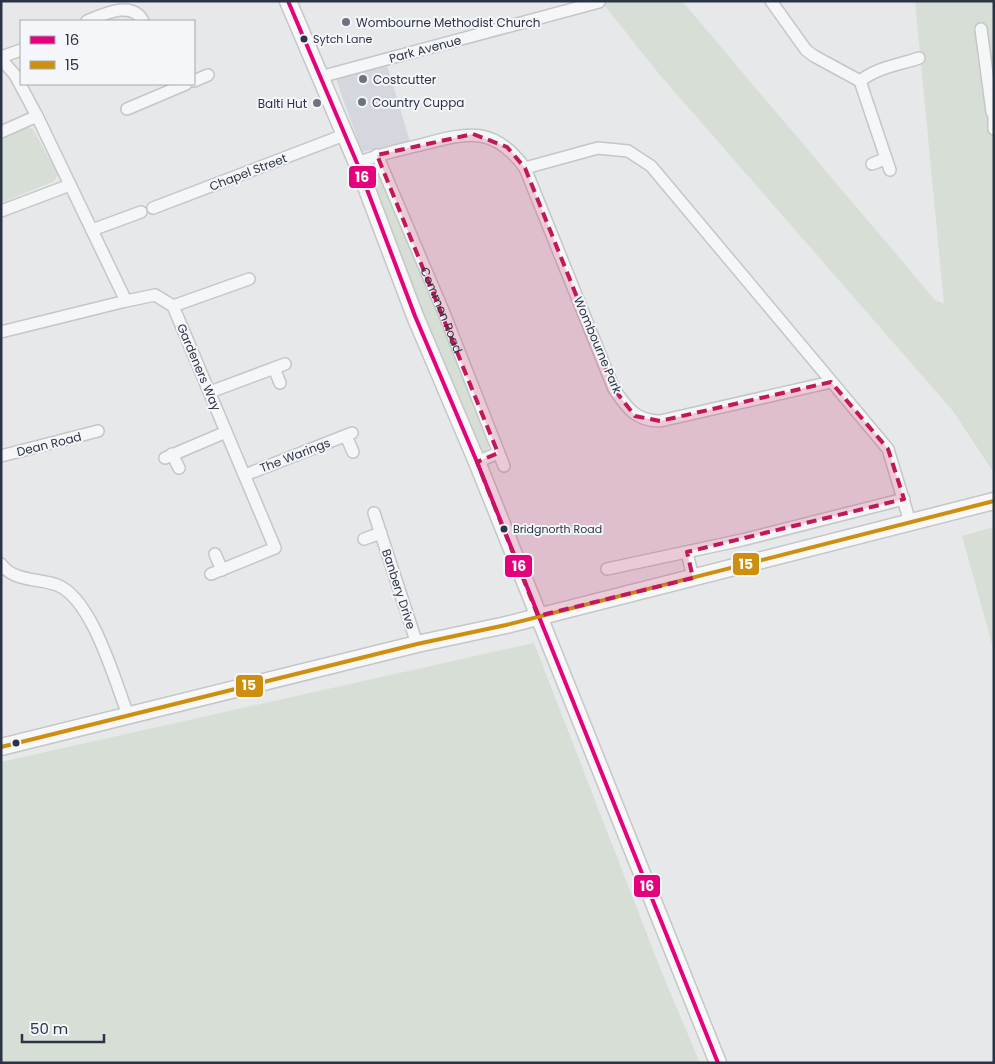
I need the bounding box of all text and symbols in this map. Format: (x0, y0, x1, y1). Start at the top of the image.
place label: Wombourne Methodist Church (356, 14, 541, 31)
marker: Wombourne Methodist Church (340, 16, 352, 28)
legend (20, 20, 195, 85)
text: 16 (65, 29, 79, 50)
place label: Sytch Lane (313, 31, 373, 47)
street label: Park Avenue (387, 31, 463, 67)
marker: Sytch Lane (299, 34, 309, 44)
text: 15 (65, 54, 79, 75)
place label: Costcutter (373, 71, 437, 88)
marker: Costcutter (357, 73, 369, 85)
place label: Country Cuppa (372, 94, 464, 111)
place label: Balti Hut (258, 95, 307, 112)
marker: Country Cuppa (356, 96, 368, 108)
marker: Balti Hut (311, 97, 323, 109)
street label: Chapel Street (207, 149, 289, 195)
line badge: 16 (348, 165, 377, 189)
text: 16 (355, 167, 369, 187)
street label: Common Road (417, 264, 467, 355)
street label: Wombourne Park (570, 294, 626, 397)
street label: Gardeners Way (173, 321, 225, 413)
street label: Dean Road (15, 428, 83, 460)
street label: The Warings (257, 434, 333, 476)
place label: Bridgnorth Road (513, 521, 602, 537)
marker: Bridgnorth Road (499, 524, 509, 534)
street label: Banbery Drive (378, 547, 420, 631)
line badge: 15 (732, 552, 760, 576)
line badge: 16 (504, 554, 533, 578)
text: 15 (739, 554, 753, 574)
text: 16 (512, 556, 526, 576)
line badge: 15 (235, 674, 264, 698)
text: 15 (242, 675, 256, 695)
unlabelled marker (11, 738, 21, 748)
line badge: 16 (633, 874, 661, 898)
text: 16 (640, 876, 654, 896)
scale bar (22, 1012, 105, 1044)
text: 50 m (30, 1018, 68, 1039)

